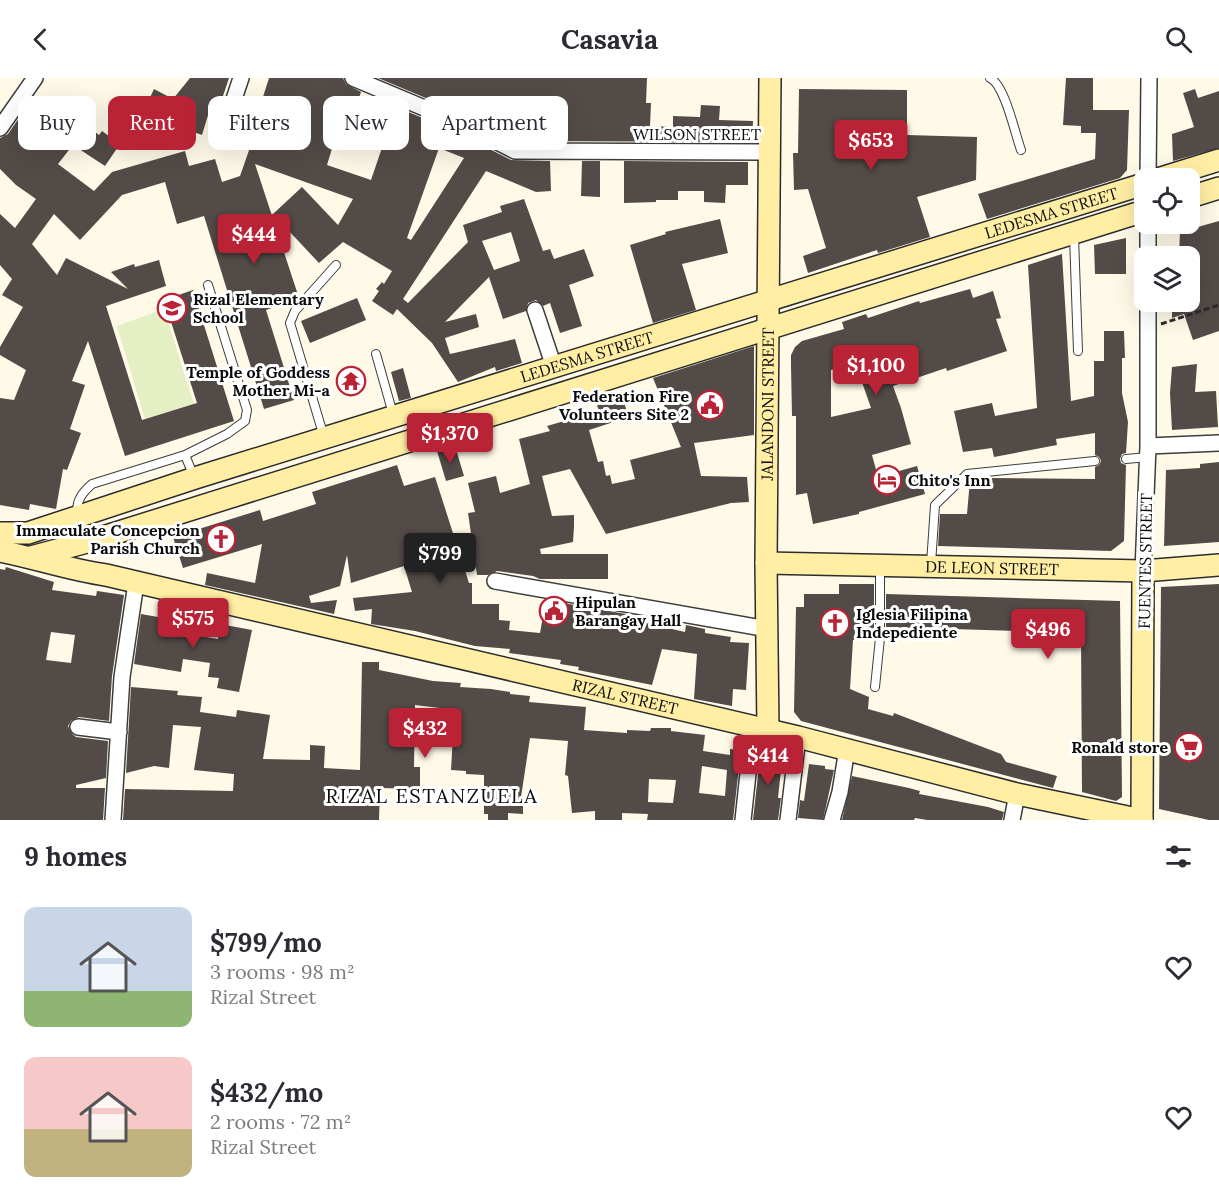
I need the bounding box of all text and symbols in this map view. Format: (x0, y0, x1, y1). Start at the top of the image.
text: Casavia (561, 22, 658, 56)
icon: back (24, 23, 57, 56)
icon: search (1162, 23, 1195, 56)
chip: Buy (18, 96, 96, 150)
chip: Rent (108, 96, 196, 150)
chip: Filters (208, 96, 311, 150)
chip: New (323, 96, 409, 150)
chip: Apartment (421, 96, 568, 150)
pin: $653 (835, 120, 907, 171)
street label: WILSON STREET (633, 124, 761, 144)
text: $653 (848, 127, 894, 152)
map controls (1134, 168, 1200, 312)
button: locate (1134, 168, 1200, 234)
street label: LEDESMA STREET (982, 183, 1120, 243)
pin: $444 (218, 214, 290, 265)
text: $444 (232, 221, 276, 246)
button: layers (1134, 246, 1200, 312)
place label: Rizal Elementary School (193, 289, 324, 327)
school or university icon: Rizal Elementary School (156, 292, 188, 324)
street label: LEDESMA STREET (518, 327, 656, 387)
street label: JALANDONI STREET (757, 327, 778, 482)
pin: $1,100 (827, 345, 925, 396)
text: $1,100 (847, 352, 905, 377)
place label: Temple of Goddess Mother Mi-a (186, 362, 331, 400)
temple icon: Temple of Goddess Mother Mi-a (335, 365, 367, 397)
place label: Federation Fire Volunteers Site 2 (559, 386, 689, 424)
public building icon: Federation Fire Volunteers Site 2 (694, 389, 726, 421)
pin: $1,370 (401, 413, 499, 464)
text: $1,370 (421, 420, 479, 445)
hotel icon: Chito's Inn (871, 464, 903, 496)
place label: Chito's Inn (908, 470, 991, 490)
street label: FUENTES STREET (1134, 493, 1156, 629)
place label: Immaculate Concepcion Parish Church (16, 520, 200, 558)
church icon: Immaculate Concepcion Parish Church (205, 523, 237, 555)
pin: $799 (404, 533, 476, 584)
text: $799 (418, 540, 462, 565)
street label: DE LEON STREET (925, 556, 1059, 579)
place label: Hipulan Barangay Hall (575, 592, 681, 630)
public building icon: Hipulan Barangay Hall (538, 595, 570, 627)
pin: $575 (157, 598, 229, 649)
place label: Iglesia Filipina Indepediente (856, 604, 968, 642)
text: $575 (172, 605, 214, 630)
church icon: Iglesia Filipina Indepediente (819, 607, 851, 639)
pin: $496 (1012, 609, 1084, 660)
text: $496 (1025, 616, 1071, 641)
street label: RIZAL STREET (570, 674, 680, 719)
pin: $432 (389, 708, 461, 759)
text: $432 (403, 715, 447, 740)
supermarket icon: Ronald store (1173, 731, 1205, 763)
pin: $414 (732, 735, 804, 786)
place label: Ronald store (1071, 737, 1168, 757)
text: $414 (747, 742, 789, 767)
district label: RIZAL ESTANZUELA (326, 783, 538, 808)
text: 9 homes (24, 840, 127, 873)
icon: filters (1162, 840, 1195, 873)
text: $799/mo (210, 926, 322, 959)
icon: home (72, 931, 144, 1003)
icon: heart (1162, 951, 1195, 984)
text: 3 rooms · 98 m² (210, 959, 355, 984)
text: Rizal Street (210, 984, 316, 1009)
text: $432/mo (210, 1076, 323, 1109)
icon: home (72, 1081, 144, 1153)
icon: heart (1162, 1101, 1195, 1134)
text: 2 rooms · 72 m² (210, 1109, 351, 1134)
text: Rizal Street (210, 1134, 316, 1159)

